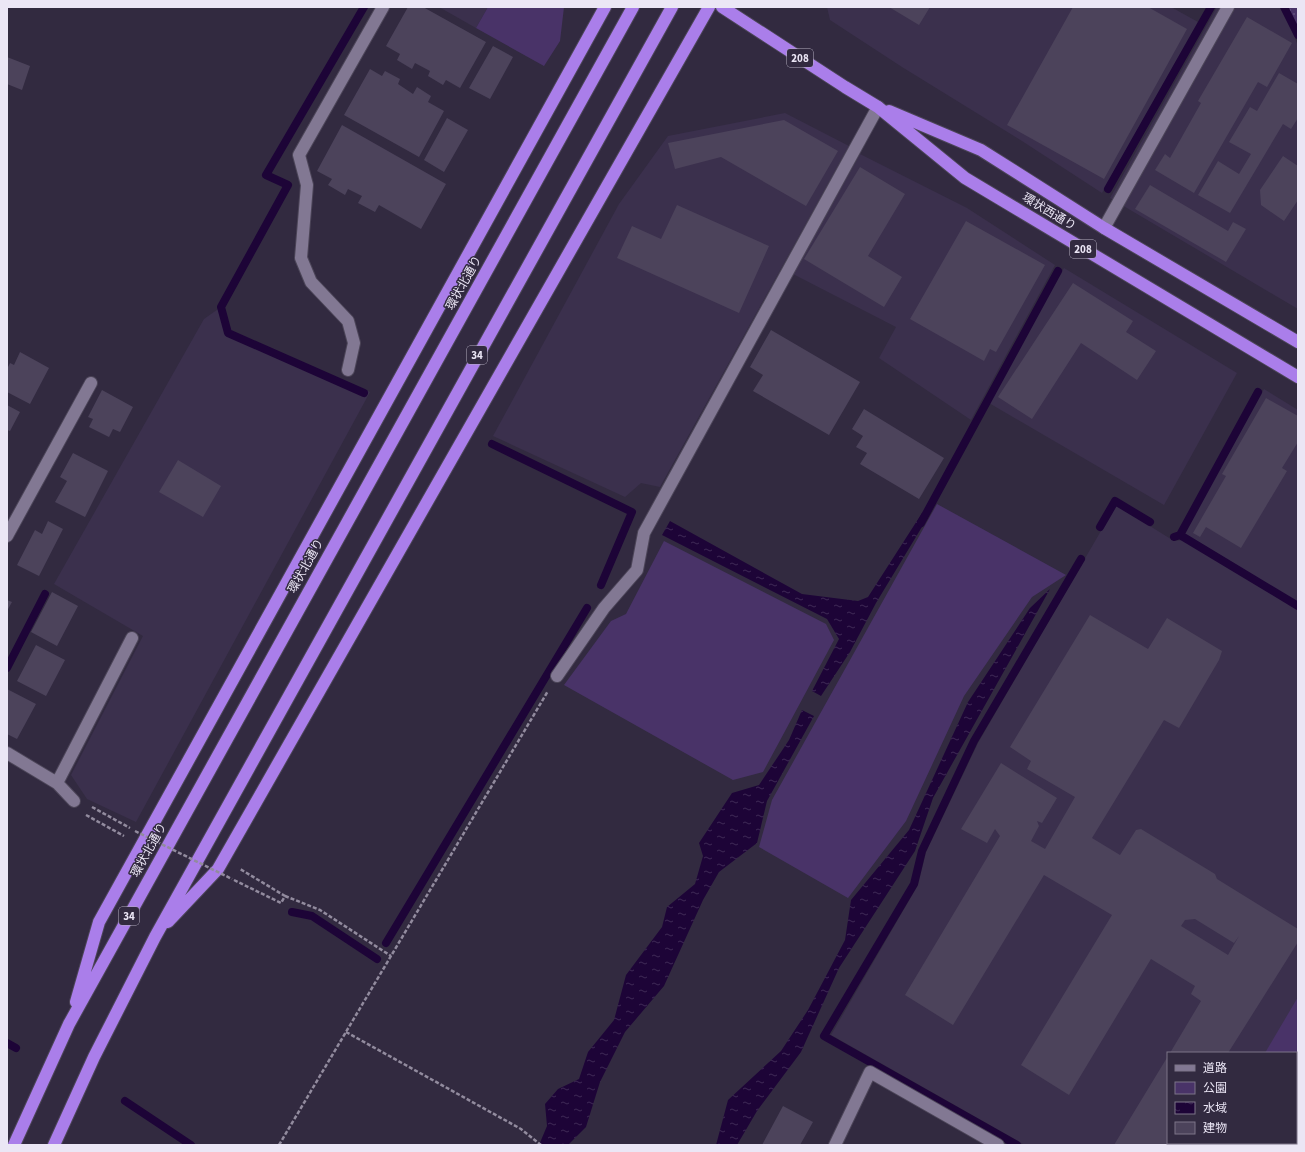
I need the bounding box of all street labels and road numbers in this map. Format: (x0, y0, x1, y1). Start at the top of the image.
road number: 208 (787, 49, 813, 67)
street label: 環状西通り (1019, 189, 1079, 235)
road number: 208 (1070, 240, 1096, 258)
street label: 環状北通り (442, 253, 486, 313)
road number: 34 (467, 346, 487, 364)
street label: 環状北通り (284, 536, 328, 596)
street label: 環状北通り (127, 820, 171, 880)
road number: 34 (119, 907, 139, 925)

